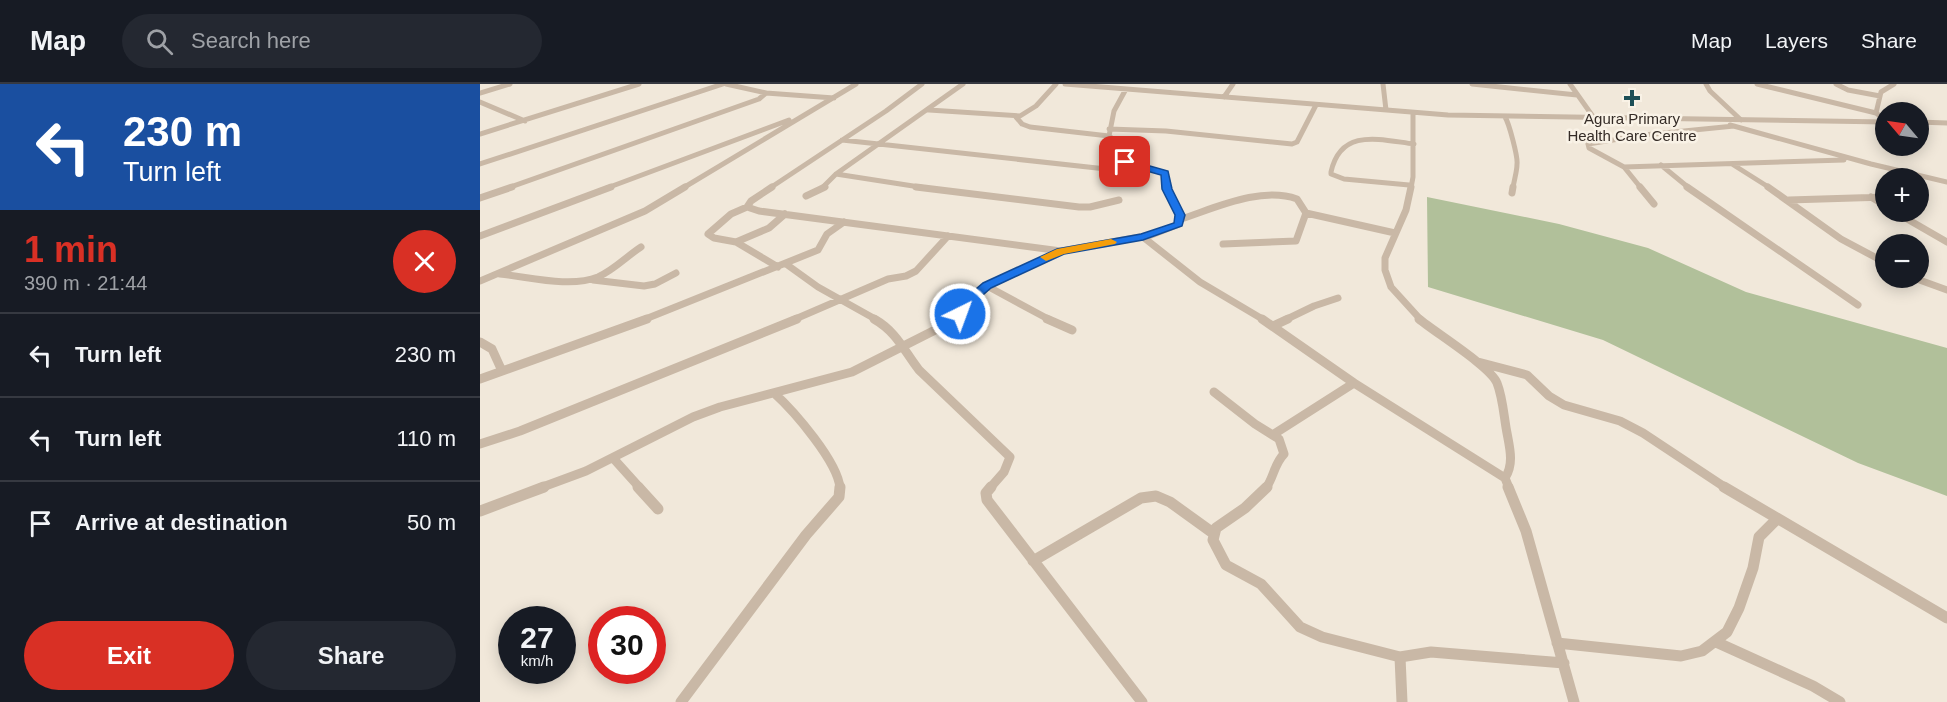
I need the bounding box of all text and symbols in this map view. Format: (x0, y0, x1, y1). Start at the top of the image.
search box (122, 14, 542, 68)
text: Map (30, 25, 86, 56)
icon: search (143, 25, 176, 58)
text: Search here (191, 28, 311, 53)
text: Map (1691, 29, 1732, 52)
text: Layers (1765, 29, 1828, 52)
text: Share (1861, 29, 1917, 52)
marker: Agura Primary Health Care Centre (1623, 89, 1641, 107)
north arrow (1875, 102, 1929, 156)
map controls (1875, 102, 1929, 288)
icon: left (24, 108, 102, 186)
text: 230 m (123, 108, 242, 155)
place label: Agura Primary Health Care Centre (1567, 110, 1697, 144)
pin (1099, 136, 1150, 187)
icon: arrive (1108, 145, 1141, 178)
text: Turn left (123, 157, 221, 187)
button: + (1875, 168, 1929, 222)
text: 1 min (24, 229, 118, 270)
button: close (393, 230, 456, 293)
button: − (1875, 234, 1929, 288)
text: 390 m · 21:44 (24, 272, 147, 294)
position arrow (928, 282, 992, 346)
icon: left (24, 339, 57, 372)
text: Turn left (75, 342, 161, 367)
text: 230 m (395, 342, 456, 367)
icon: left (24, 423, 57, 456)
text: Turn left (75, 426, 161, 451)
text: 110 m (396, 426, 456, 451)
icon: arrive (24, 507, 57, 540)
text: Arrive at destination (75, 510, 288, 535)
text: 50 m (407, 510, 456, 535)
speed limit sign: 30 (588, 606, 666, 684)
button: Exit (24, 621, 234, 690)
button: Share (246, 621, 456, 690)
text: 27 (520, 621, 554, 654)
text: km/h (521, 652, 553, 669)

